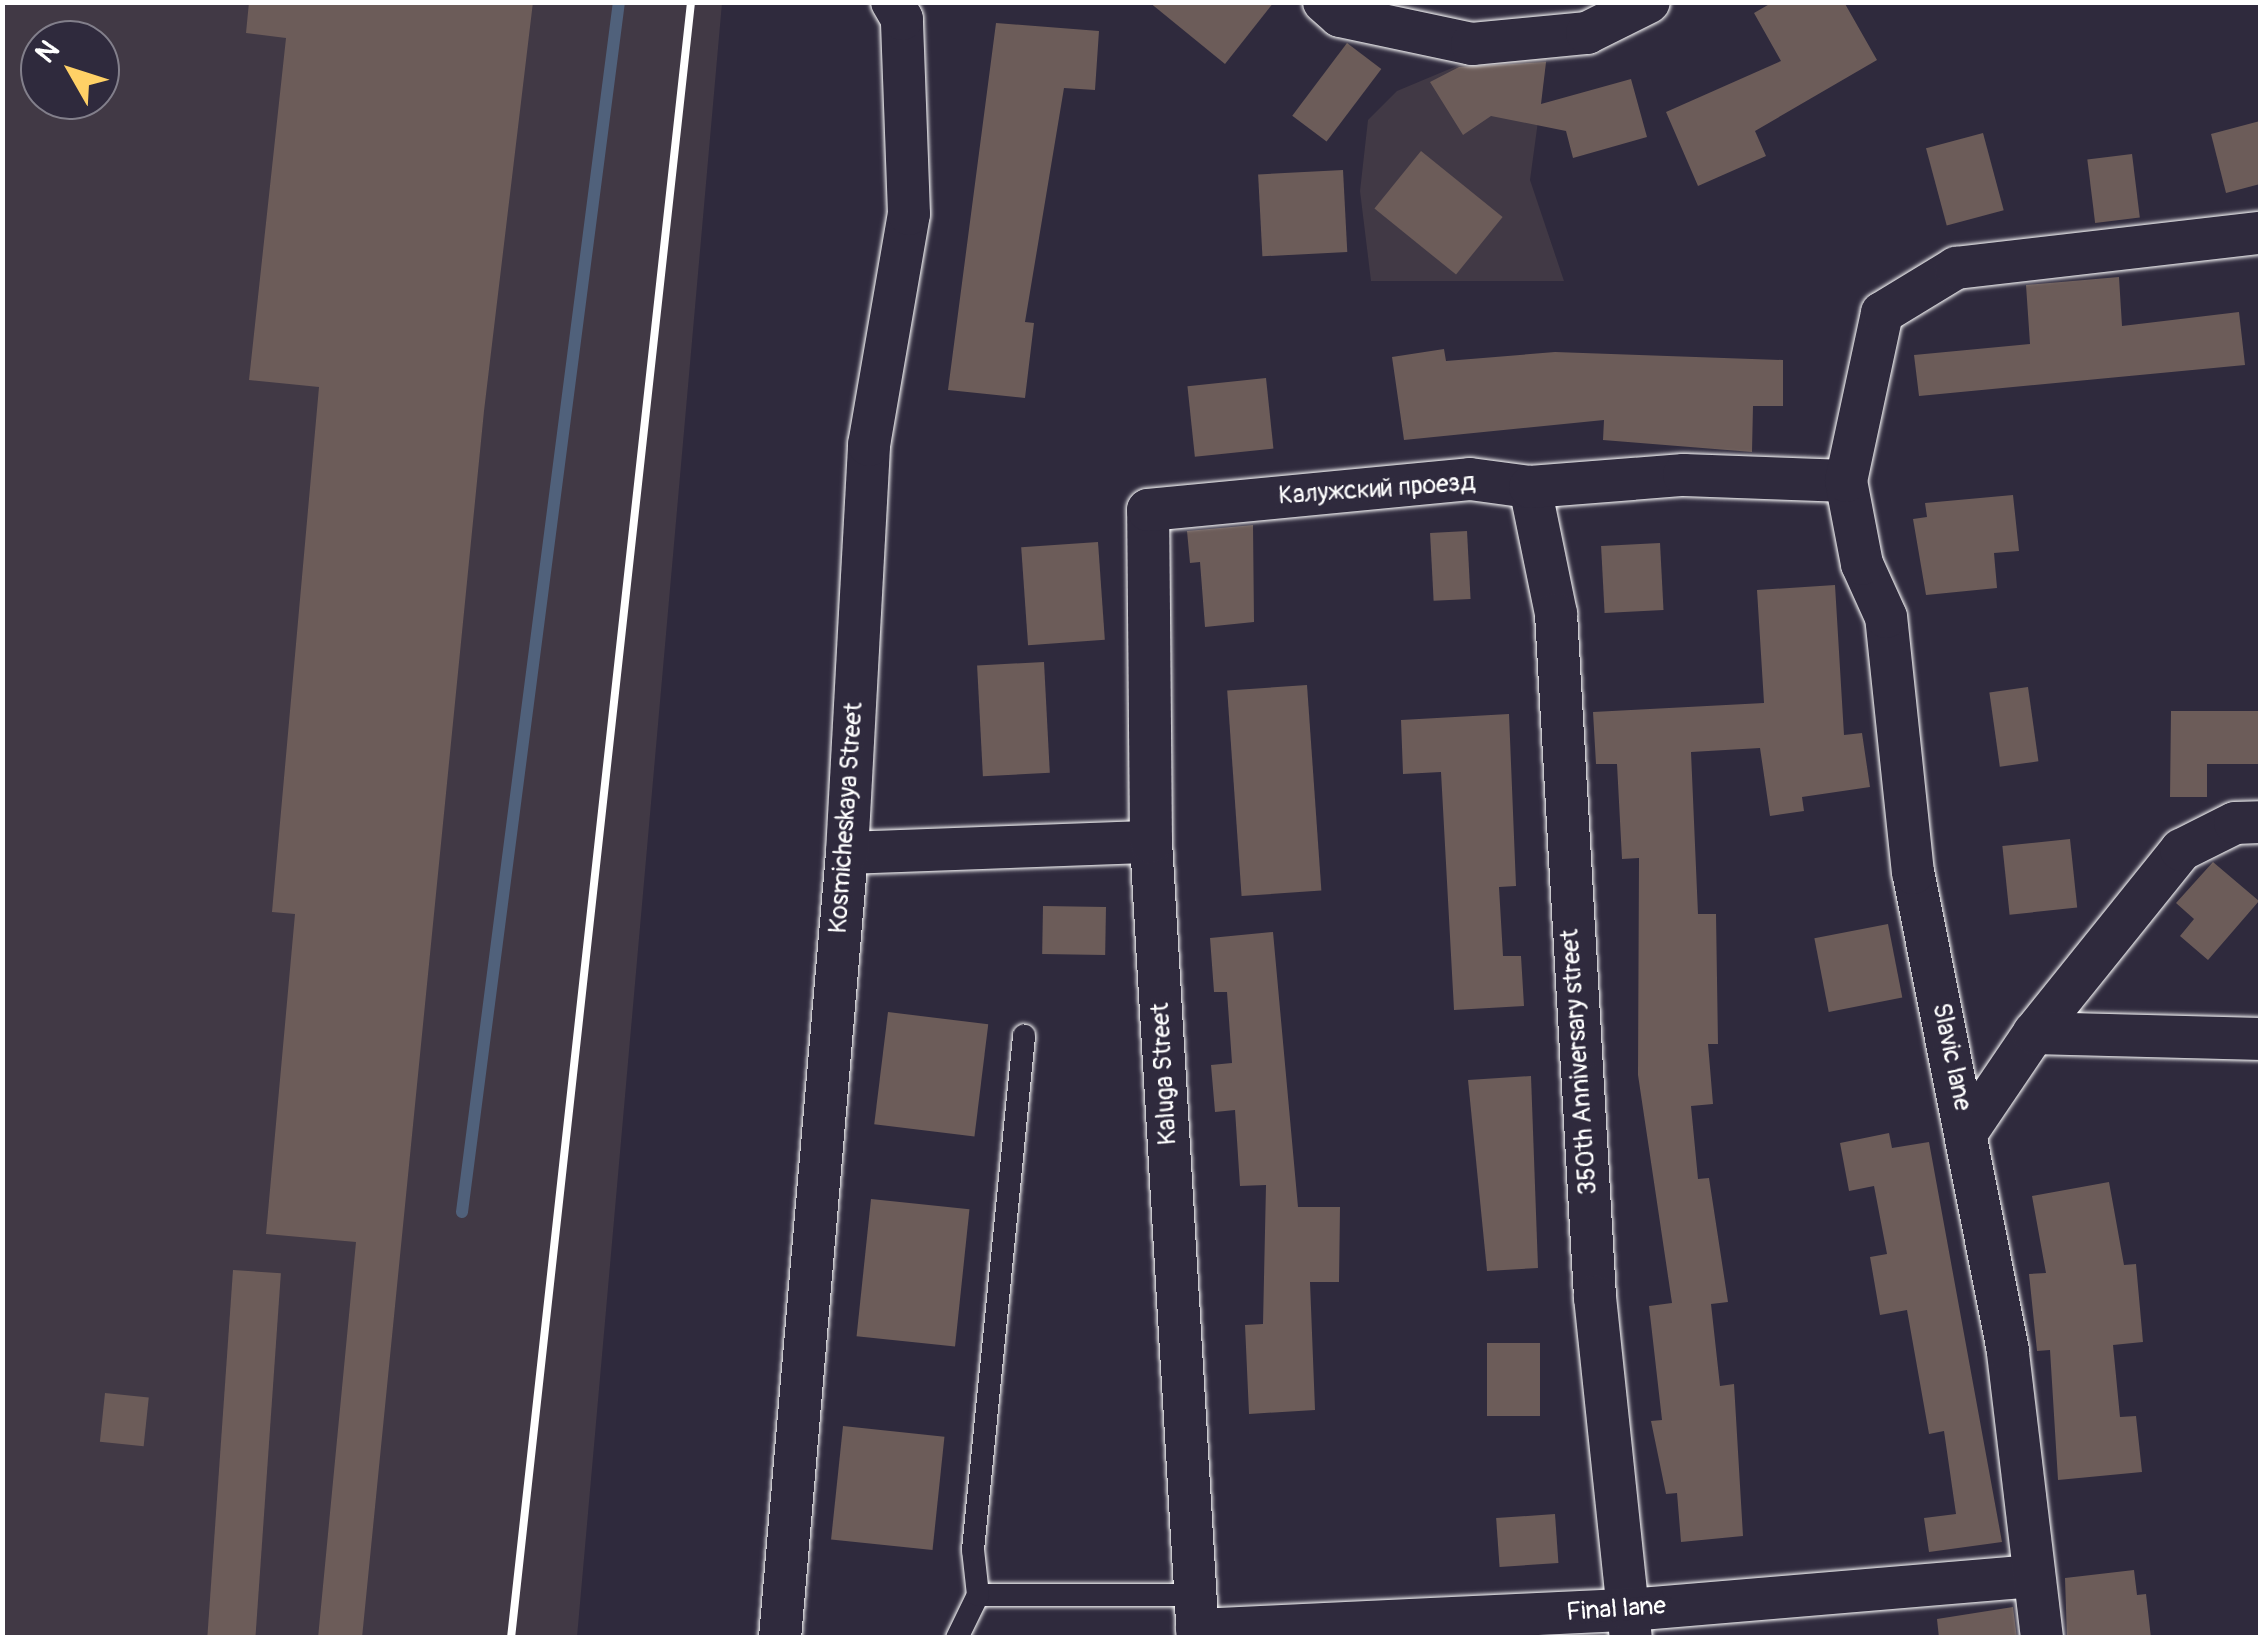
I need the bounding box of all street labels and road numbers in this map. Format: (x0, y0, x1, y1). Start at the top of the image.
street label: Калужский проезд (1278, 468, 1476, 512)
street label: Kosmicheskaya Street (824, 701, 870, 935)
street label: 350th Anniversary street (1556, 928, 1604, 1196)
street label: Slavic lane (1925, 1000, 1977, 1114)
street label: Kaluga Street (1146, 1002, 1184, 1146)
street label: Final lane (1565, 1592, 1667, 1628)

